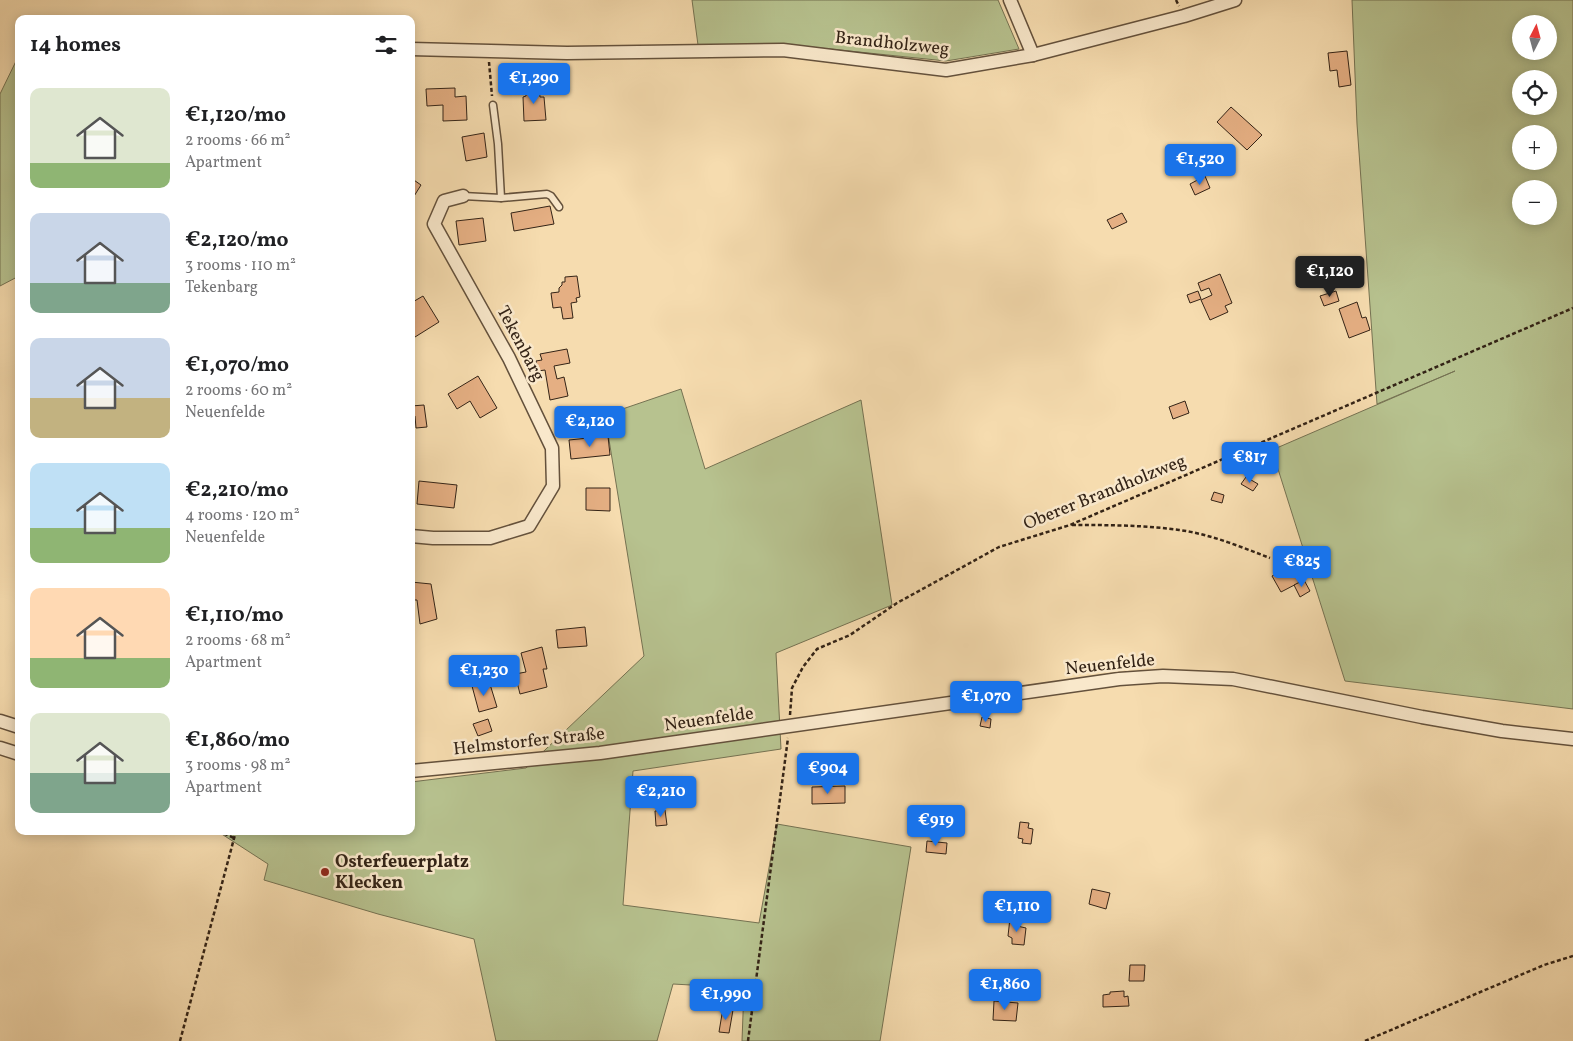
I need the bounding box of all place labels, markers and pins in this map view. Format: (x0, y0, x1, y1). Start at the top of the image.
pin: €1,290 (493, 62, 575, 105)
pin: €1,520 (1159, 144, 1241, 186)
pin: €1,120 (1289, 256, 1371, 298)
pin: €2,120 (549, 406, 631, 448)
pin: €817 (1220, 442, 1280, 484)
pin: €825 (1272, 546, 1332, 588)
pin: €1,230 (443, 654, 525, 697)
pin: €1,070 (945, 680, 1027, 723)
pin: €904 (798, 752, 858, 795)
pin: €2,210 (620, 776, 702, 818)
pin: €919 (906, 804, 966, 847)
place label: Osterfeuerplatz Klecken (335, 850, 469, 896)
marker: Osterfeuerplatz Klecken (319, 866, 331, 878)
pin: €1,110 (976, 890, 1058, 933)
pin: €1,860 (964, 968, 1046, 1011)
pin: €1,990 (685, 978, 767, 1021)

